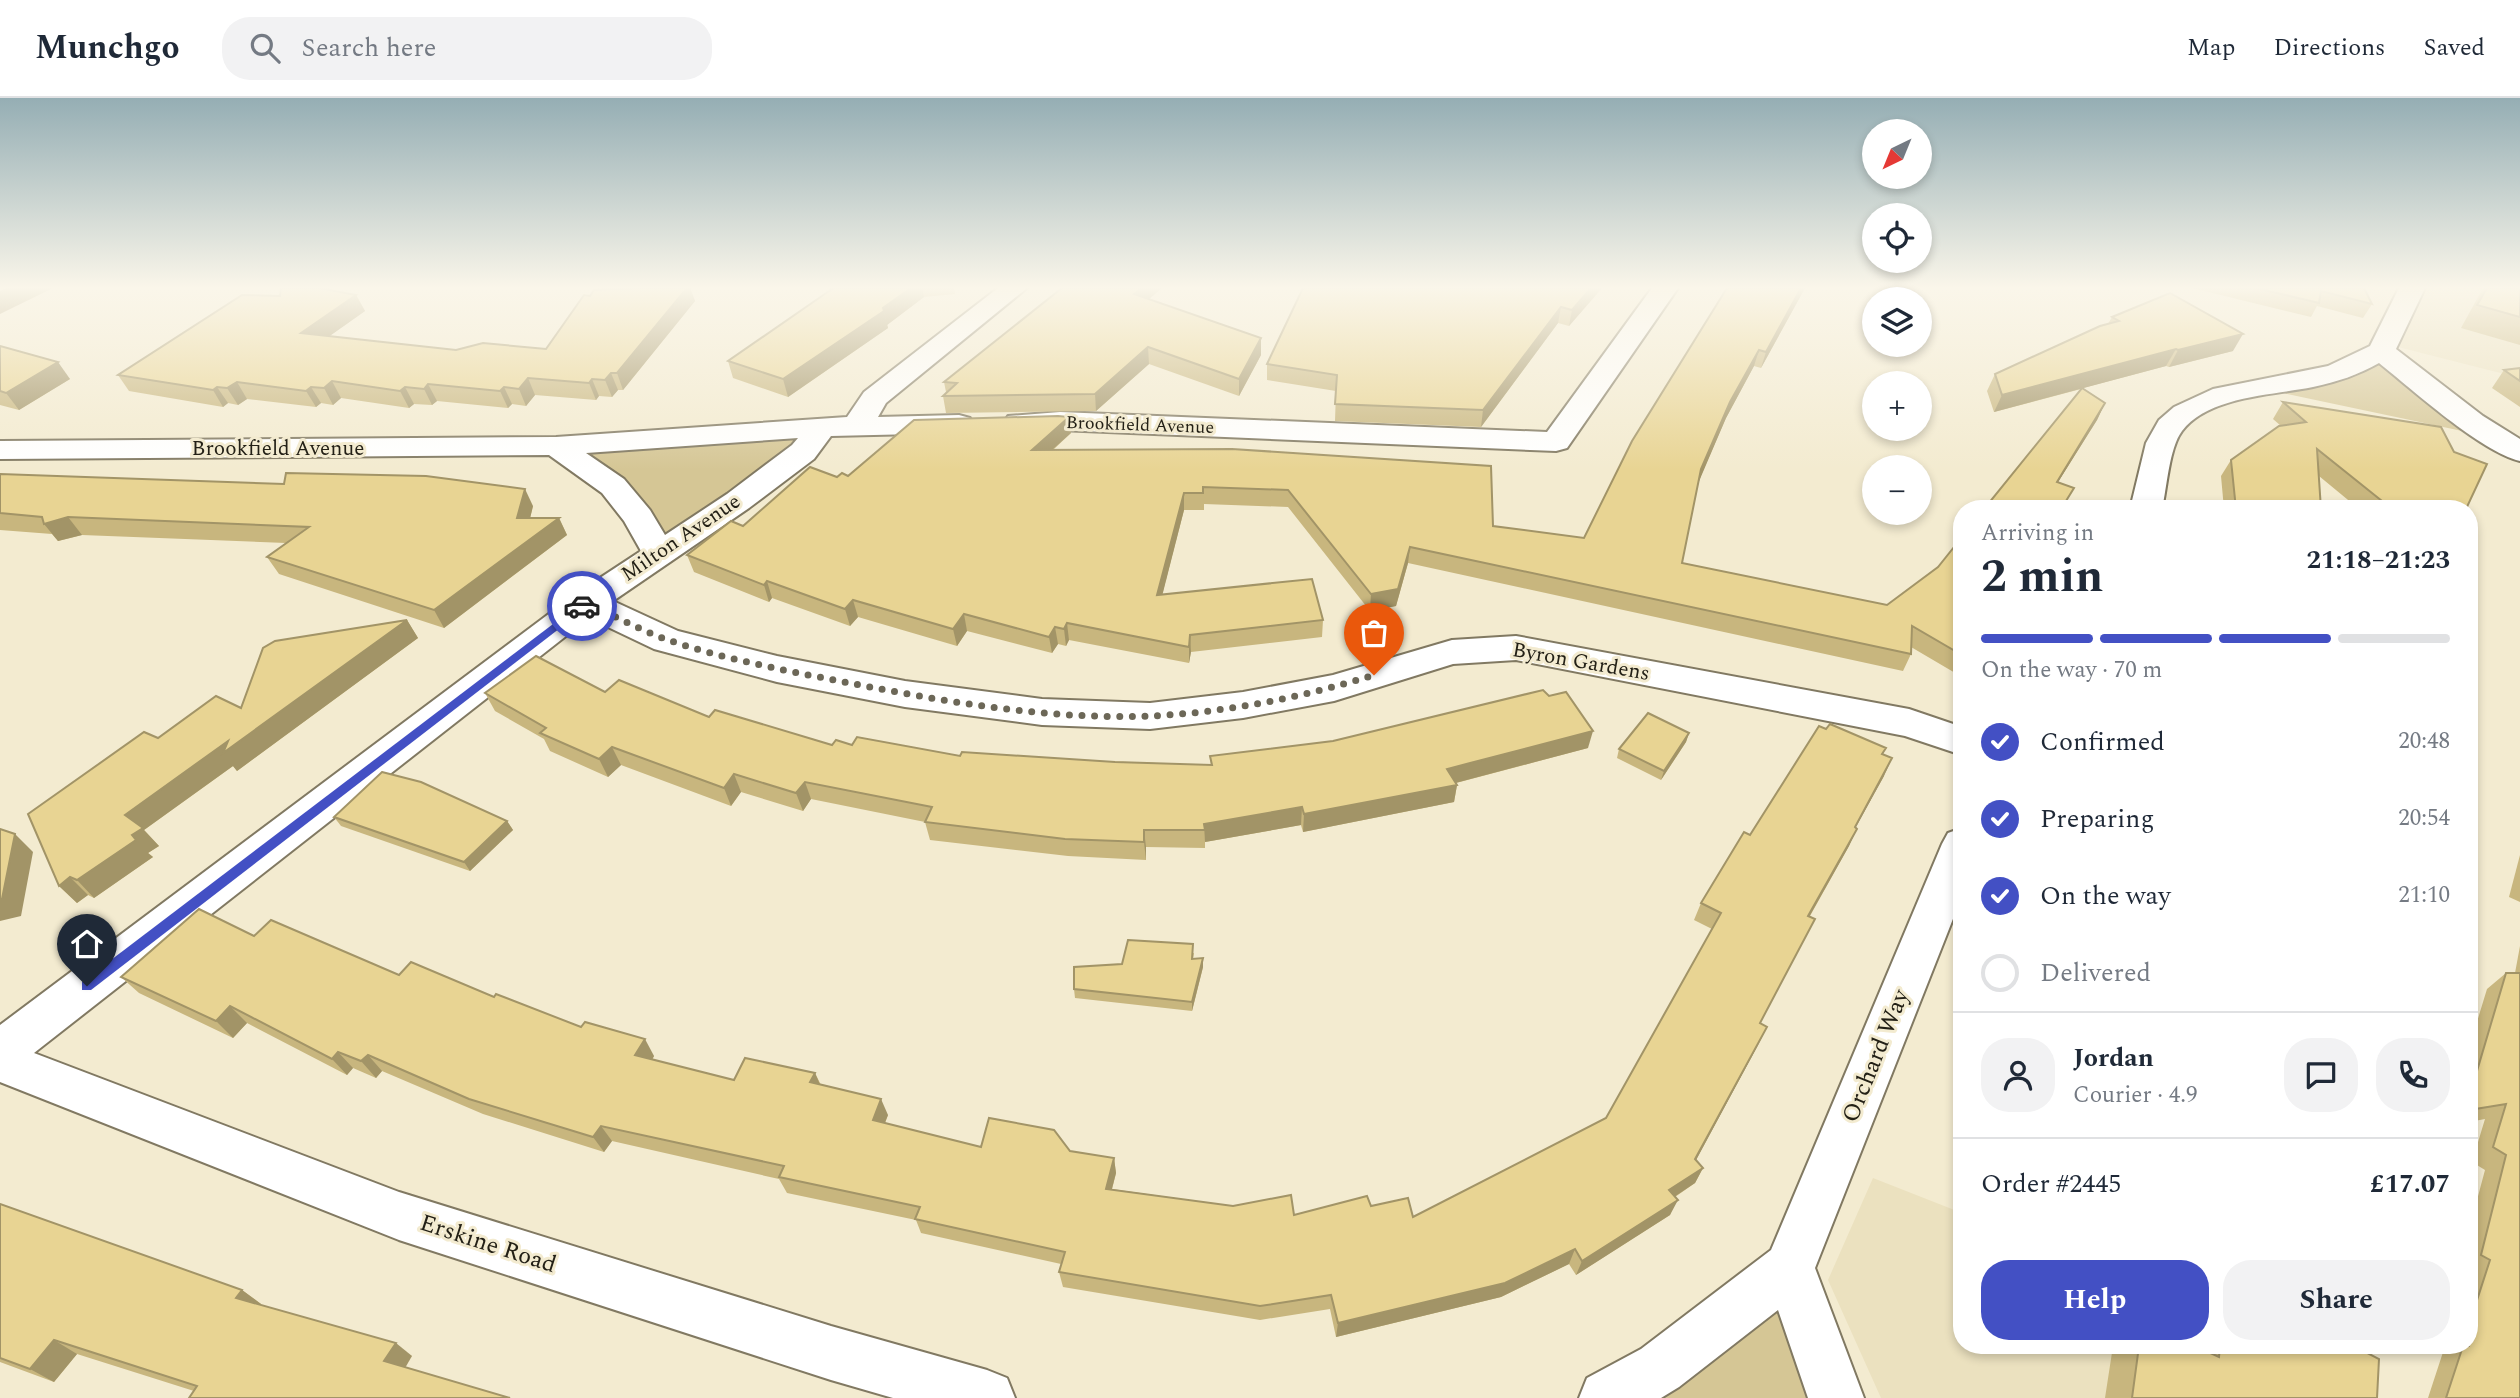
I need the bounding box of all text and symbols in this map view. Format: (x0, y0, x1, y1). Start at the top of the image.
search box (222, 17, 712, 80)
text: Munchgo (35, 23, 180, 73)
text: Search here (302, 28, 436, 68)
icon: search (246, 29, 284, 67)
text: Map (2187, 30, 2235, 66)
text: Directions (2273, 30, 2385, 66)
text: Saved (2423, 30, 2485, 66)
north arrow (1862, 119, 1932, 189)
map controls (1862, 119, 1932, 525)
button: locate (1862, 203, 1932, 273)
button: layers (1862, 287, 1932, 357)
button: + (1862, 371, 1932, 441)
street label: Brookfield Avenue (1065, 409, 1215, 441)
street label: Brookfield Avenue (192, 433, 364, 465)
button: − (1862, 455, 1932, 525)
street label: Milton Avenue (615, 486, 747, 590)
text: Arriving in (1981, 516, 2094, 551)
text: 21:18–21:23 (2306, 540, 2450, 580)
text: 2 min (1981, 542, 2103, 612)
courier (547, 571, 617, 641)
icon: car (563, 587, 601, 625)
pin (1344, 603, 1404, 675)
icon: bag (1355, 614, 1393, 652)
street label: Byron Gardens (1510, 634, 1652, 690)
text: On the way · 70 m (1981, 653, 2162, 688)
text: Confirmed (2040, 722, 2165, 762)
icon: check (1981, 723, 2019, 761)
text: 20:48 (2398, 724, 2450, 759)
text: Preparing (2040, 799, 2154, 839)
icon: check (1981, 800, 2019, 838)
text: 20:54 (2398, 801, 2450, 836)
text: On the way (2040, 876, 2171, 916)
icon: check (1981, 877, 2019, 915)
text: 21:10 (2398, 878, 2450, 913)
pin (57, 914, 117, 986)
icon: home (68, 925, 106, 963)
text: Delivered (2040, 953, 2151, 993)
street label: Orchard Way (1833, 982, 1920, 1128)
button: person (1981, 1038, 2055, 1112)
text: Jordan (2073, 1038, 2154, 1078)
button: chat (2284, 1038, 2358, 1112)
button: phone (2376, 1038, 2450, 1112)
text: Courier · 4.9 (2073, 1078, 2198, 1113)
text: Order #2445 (1981, 1164, 2121, 1204)
text: £17.07 (2370, 1164, 2450, 1204)
street label: Erskine Road (415, 1205, 561, 1283)
button: Help (1981, 1260, 2209, 1340)
button: Share (2223, 1260, 2450, 1340)

